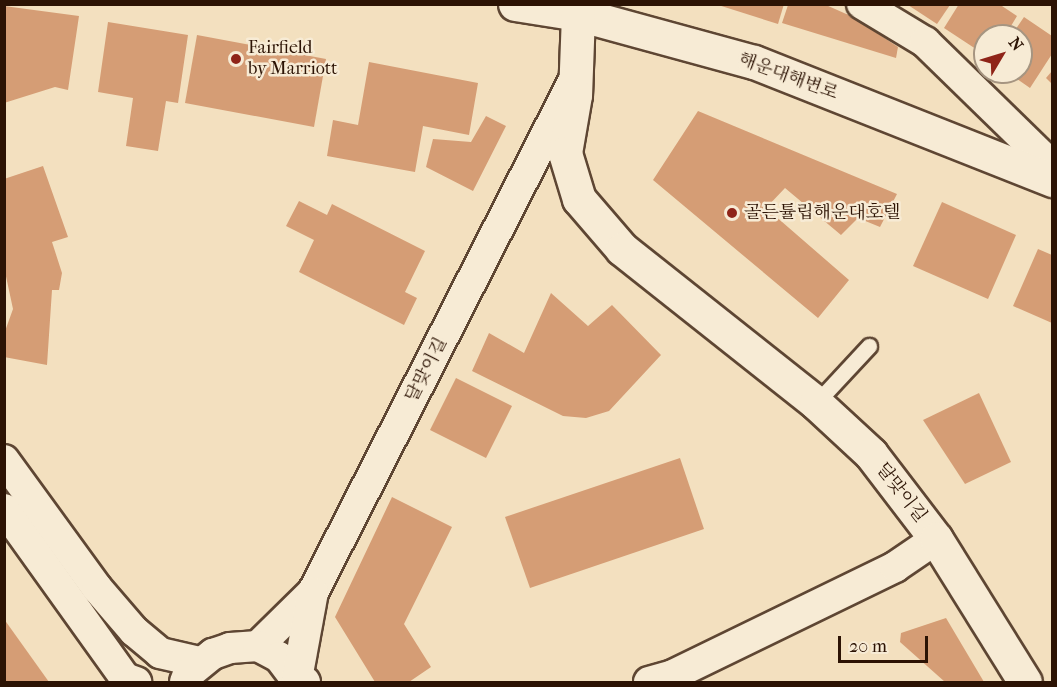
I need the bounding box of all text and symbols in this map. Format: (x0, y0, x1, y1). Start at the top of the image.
north arrow (973, 24, 1033, 84)
text: N (1005, 33, 1027, 54)
place label: Fairfield by Marriott (248, 38, 338, 80)
street label: 해운대해변로 (735, 49, 841, 105)
marker: Fairfield by Marriott (229, 52, 243, 66)
place label: 골든튤립해운대호텔 (744, 202, 900, 224)
marker: 골든튤립해운대호텔 (725, 206, 739, 220)
street label: 달맞이길 (402, 334, 452, 406)
street label: 달맞이길 (871, 459, 931, 527)
scale bar (841, 624, 931, 662)
text: 20 m (849, 636, 887, 657)

